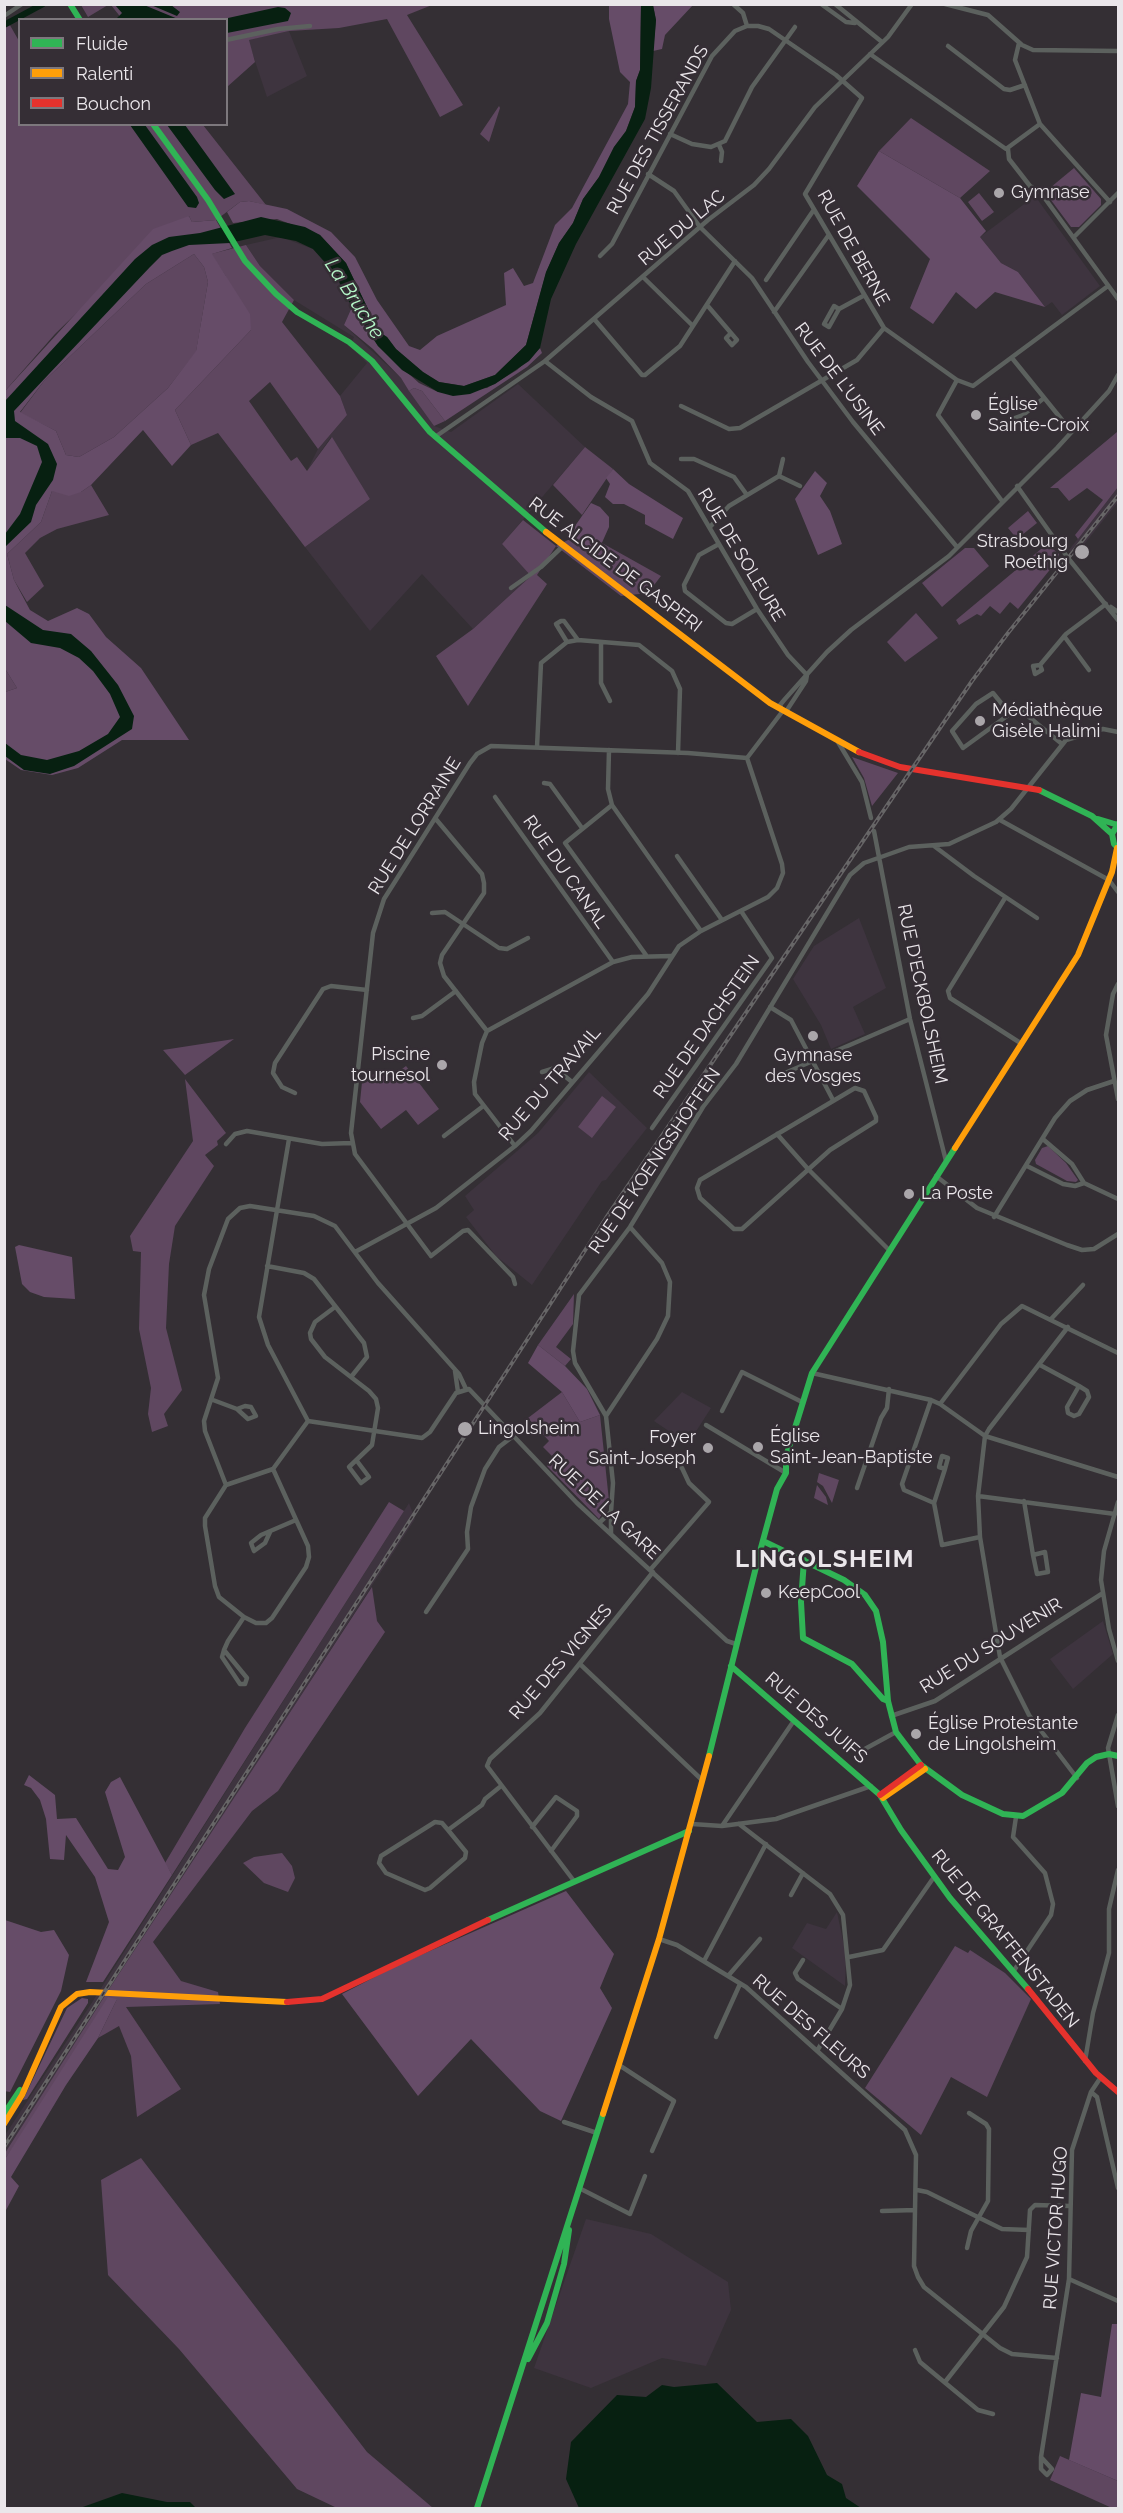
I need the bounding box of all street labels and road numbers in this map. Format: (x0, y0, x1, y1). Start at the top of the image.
street label: RUE DES TISSERANDS (603, 42, 713, 218)
street label: RUE DU LAC (634, 186, 730, 270)
street label: RUE DE BERNE (812, 186, 894, 310)
street label: RUE DE L'USINE (790, 318, 888, 440)
street label: RUE DE SOLEURE (693, 484, 789, 626)
street label: RUE ALCIDE DE GASPERI (524, 493, 706, 637)
street label: RUE DE LORRAINE (364, 753, 466, 899)
street label: RUE DU CANAL (518, 811, 612, 933)
street label: RUE D'ECKBOLSHEIM (892, 902, 952, 1086)
street label: RUE DE DACHSTEIN (649, 951, 765, 1103)
street label: RUE DU TRAVAIL (495, 1023, 605, 1145)
street label: RUE DE KOENIGSHOFFEN (585, 1064, 725, 1258)
street label: RUE DE LA GARE (544, 1450, 664, 1564)
street label: RUE DU SOUVENIR (916, 1594, 1066, 1698)
street label: RUE DES VIGNES (505, 1600, 617, 1724)
street label: RUE DES JUIFS (761, 1668, 871, 1768)
street label: RUE DE GRAFFENSTADEN (927, 1846, 1083, 2032)
street label: RUE DES FLEURS (748, 1970, 874, 2084)
street label: RUE VICTOR HUGO (1040, 2146, 1072, 2310)

